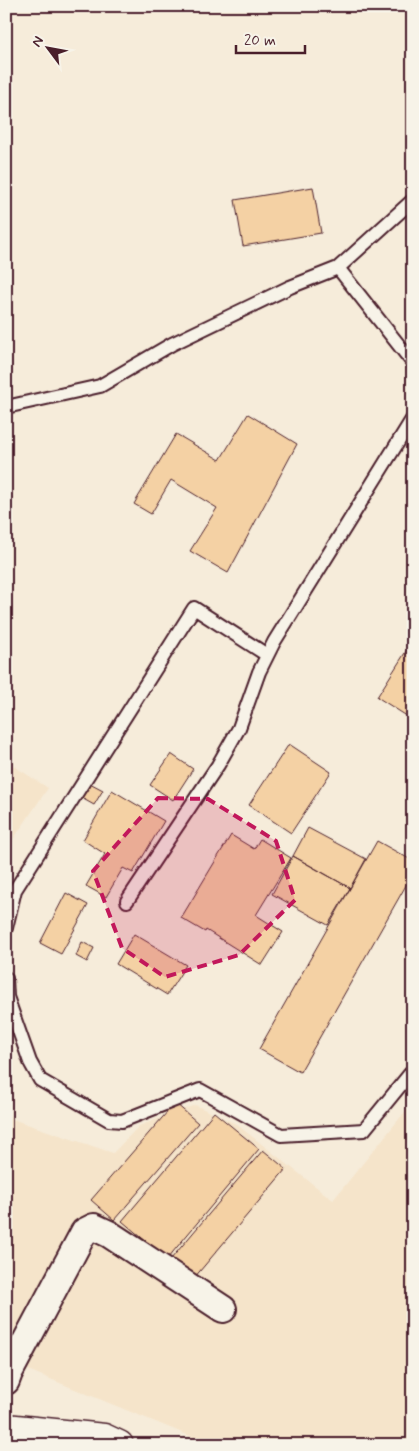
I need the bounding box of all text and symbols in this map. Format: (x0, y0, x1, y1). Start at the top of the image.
north arrow (22, 22, 72, 72)
scale bar (236, 22, 305, 54)
text: 20 m (244, 31, 276, 51)
text: N (28, 33, 48, 50)

